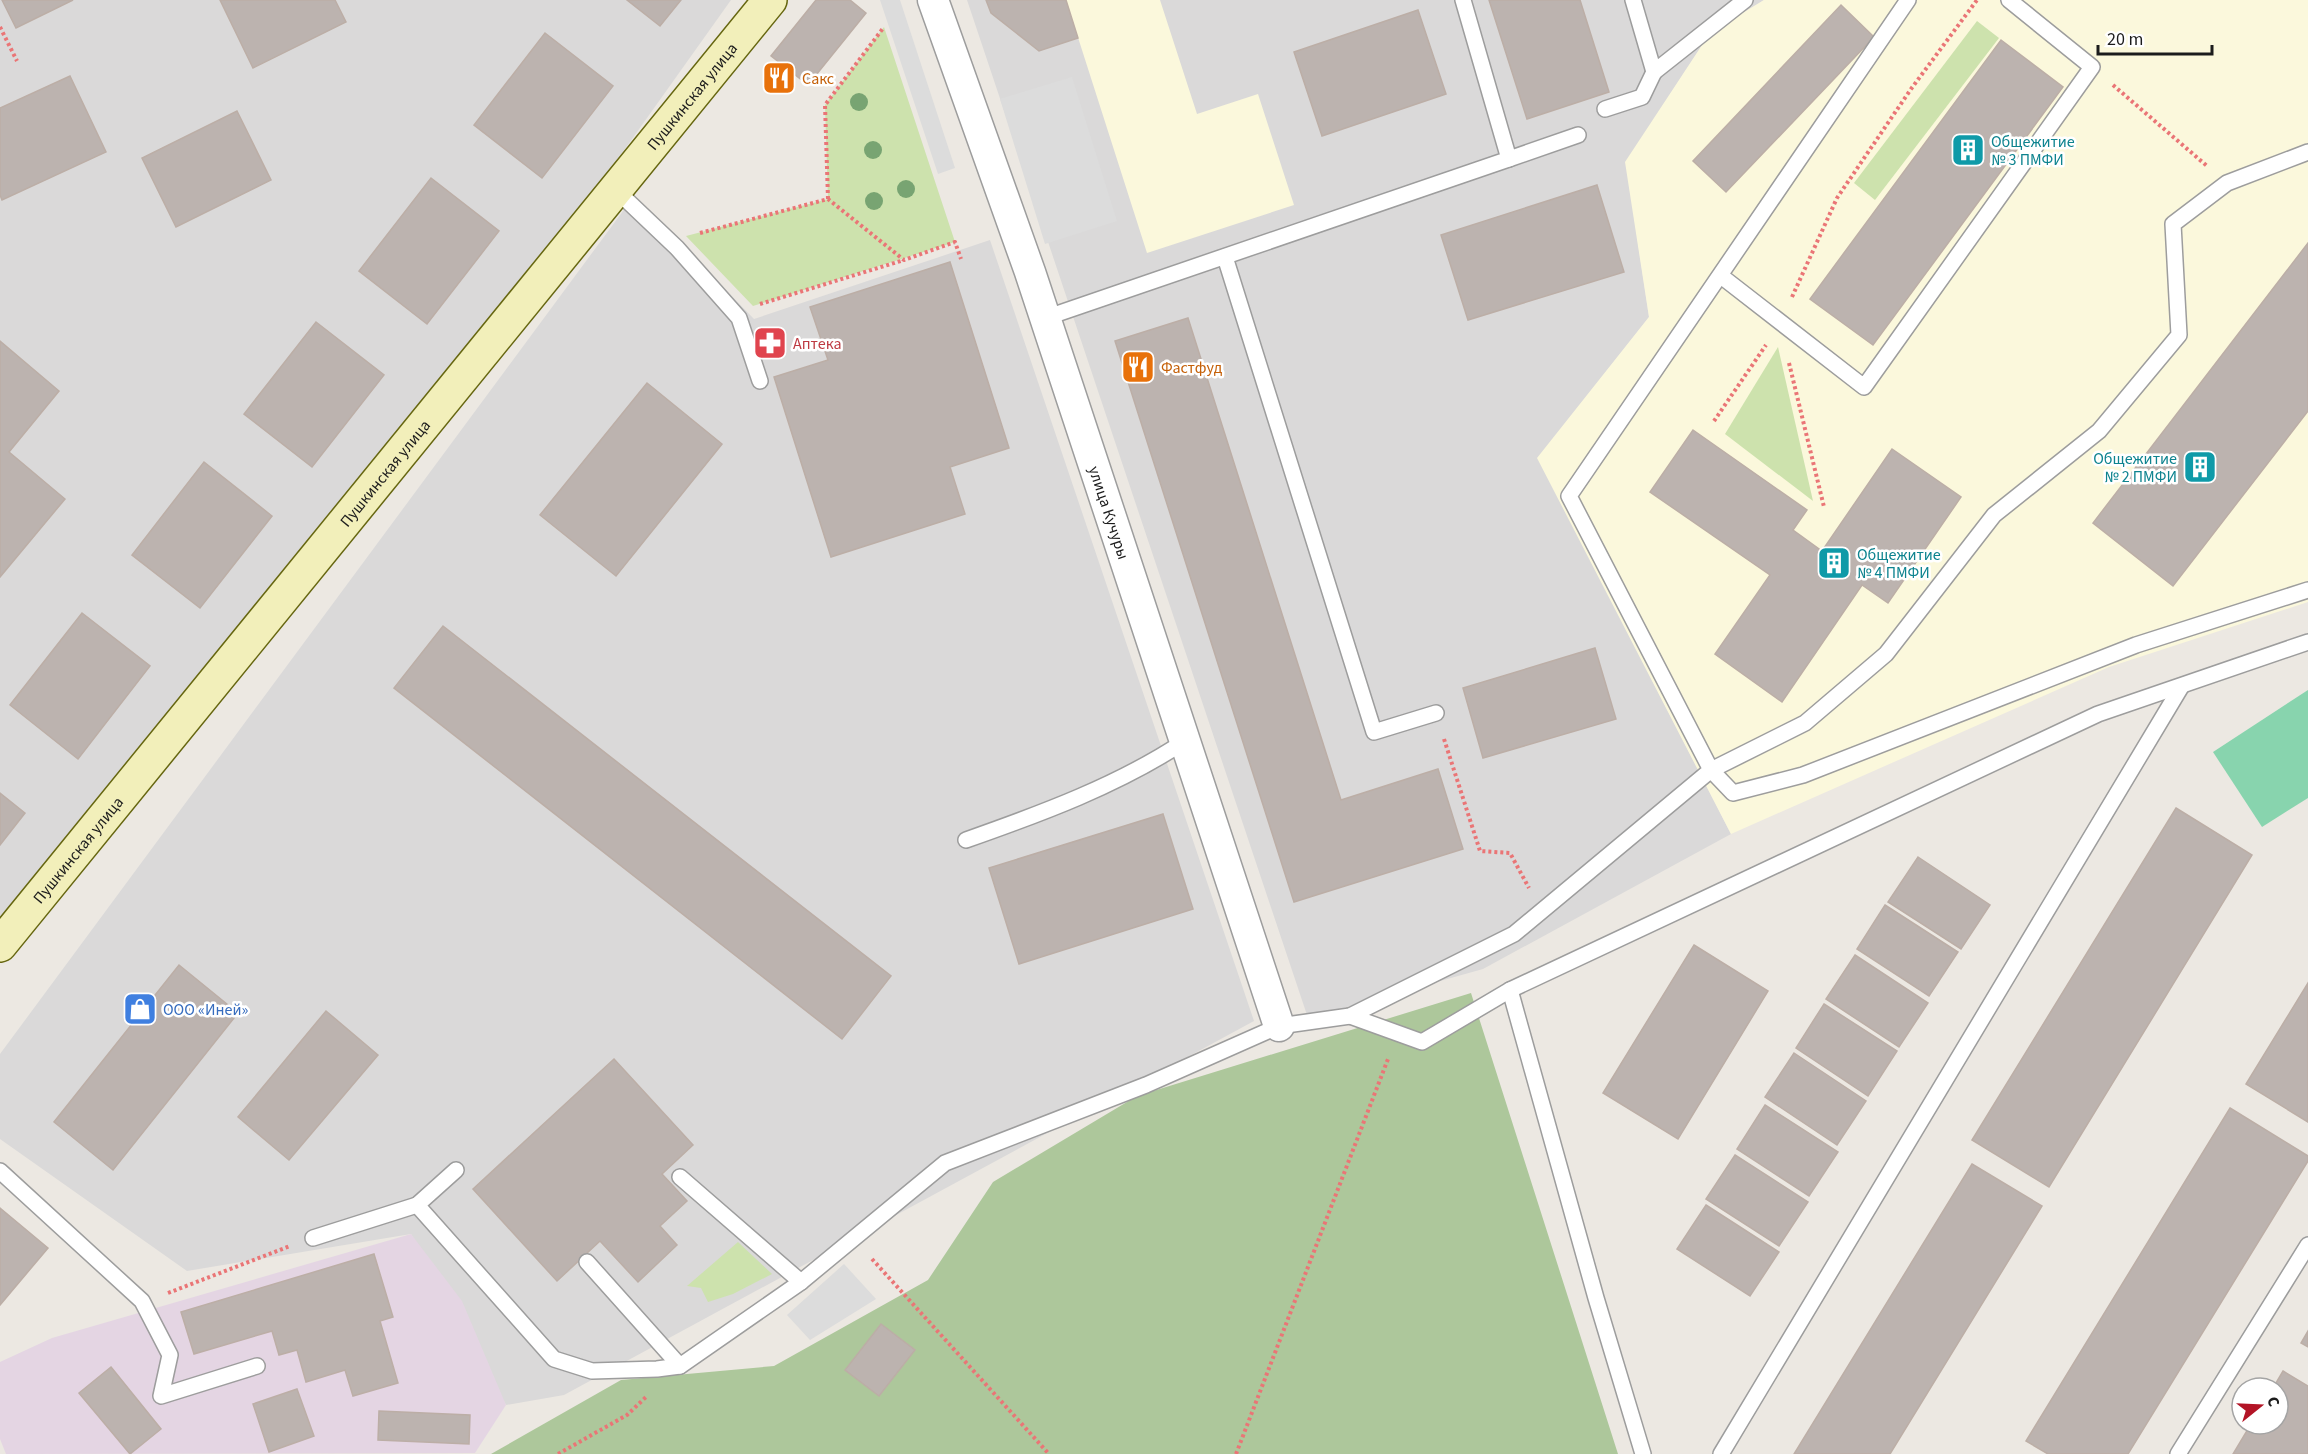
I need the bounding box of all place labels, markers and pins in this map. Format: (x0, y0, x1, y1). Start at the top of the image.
restaurant icon: Сакс (761, 60, 797, 96)
place label: Сакс (802, 68, 834, 90)
place label: Общежитие № 3 ПМФИ (1991, 131, 2075, 171)
building icon: Общежитие № 3 ПМФИ (1950, 132, 1986, 168)
pharmacy icon: Аптека (752, 325, 788, 361)
place label: Аптека (793, 333, 841, 355)
restaurant icon: Фастфуд (1120, 349, 1156, 385)
place label: Фастфуд (1161, 357, 1223, 379)
place label: Общежитие № 2 ПМФИ (2093, 448, 2177, 488)
building icon: Общежитие № 2 ПМФИ (2182, 449, 2218, 485)
place label: Общежитие № 4 ПМФИ (1857, 544, 1941, 584)
building icon: Общежитие № 4 ПМФИ (1816, 545, 1852, 581)
shop icon: ООО «Иней» (122, 991, 158, 1027)
place label: ООО «Иней» (163, 999, 248, 1021)

